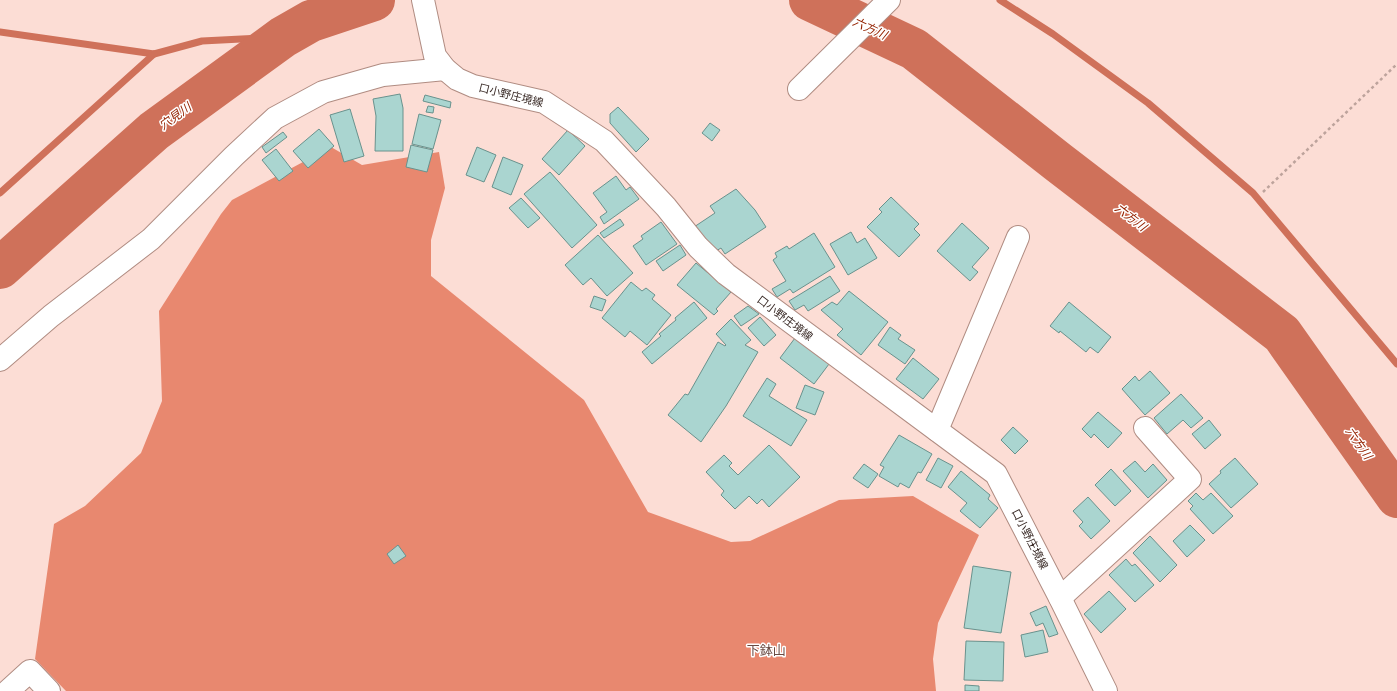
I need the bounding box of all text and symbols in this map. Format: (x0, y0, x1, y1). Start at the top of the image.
water label: 六方川 (851, 14, 891, 42)
street label: 口小野庄境線 (478, 81, 544, 109)
water label: 穴見川 (157, 99, 195, 132)
water label: 六方川 (1113, 201, 1151, 234)
street label: 口小野庄境線 (755, 293, 815, 343)
water label: 六方川 (1343, 425, 1376, 463)
street label: 口小野庄境線 (1010, 507, 1050, 571)
district label: 下鉢山 (746, 643, 786, 657)

